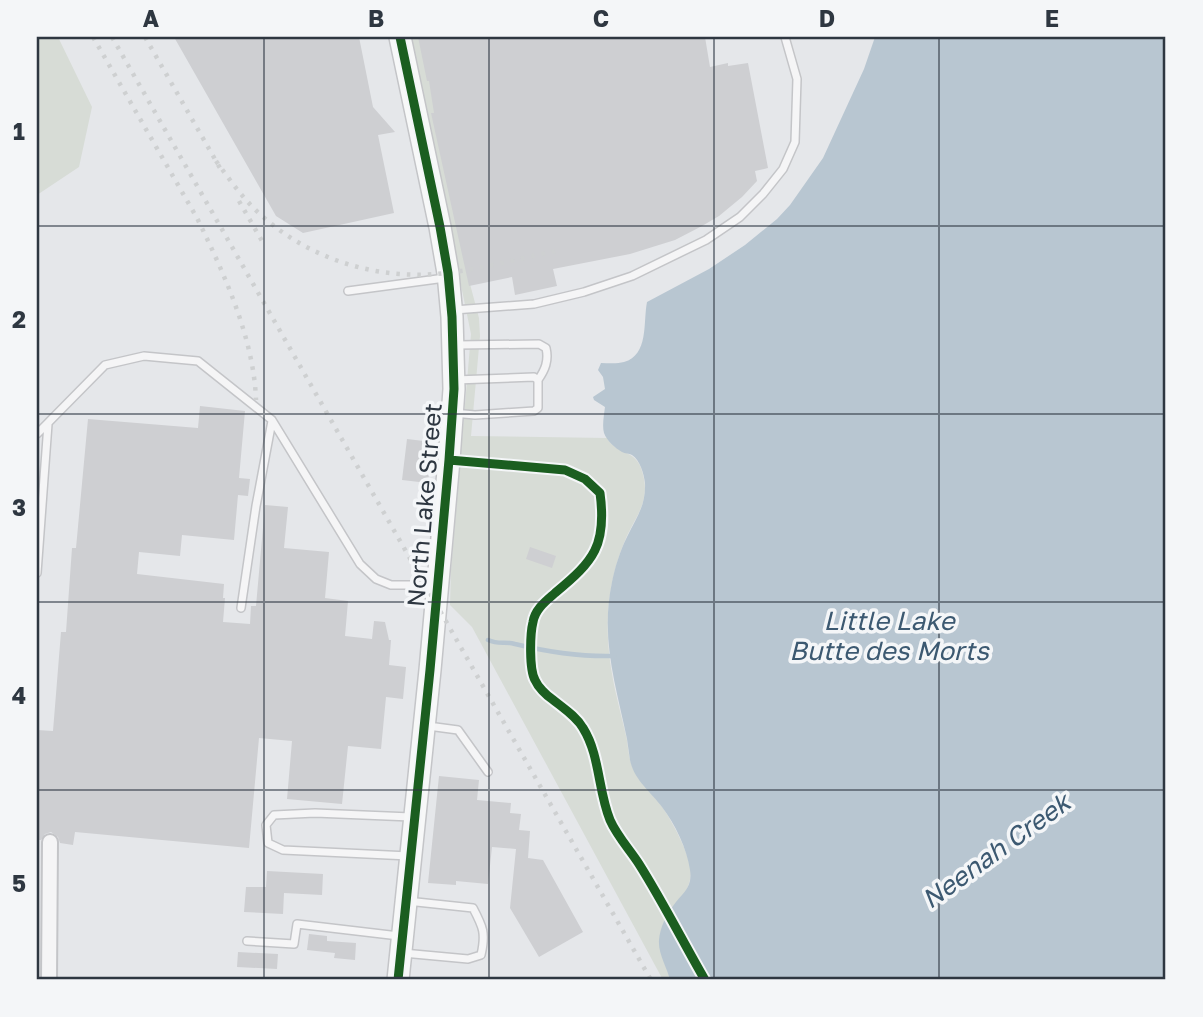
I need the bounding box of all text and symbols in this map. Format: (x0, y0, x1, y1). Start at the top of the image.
text: A (143, 4, 160, 32)
text: B (368, 4, 384, 32)
text: C (593, 4, 609, 32)
text: D (819, 4, 835, 32)
text: E (1045, 4, 1059, 32)
text: 1 (13, 117, 25, 145)
text: 2 (12, 305, 26, 333)
street label: North Lake Street (400, 402, 447, 608)
text: 3 (12, 493, 26, 521)
water label: Little Lake Butte des Morts (789, 605, 990, 666)
text: 4 (12, 681, 26, 709)
water label: Neenah Creek (916, 785, 1078, 915)
text: 5 (12, 869, 26, 897)

